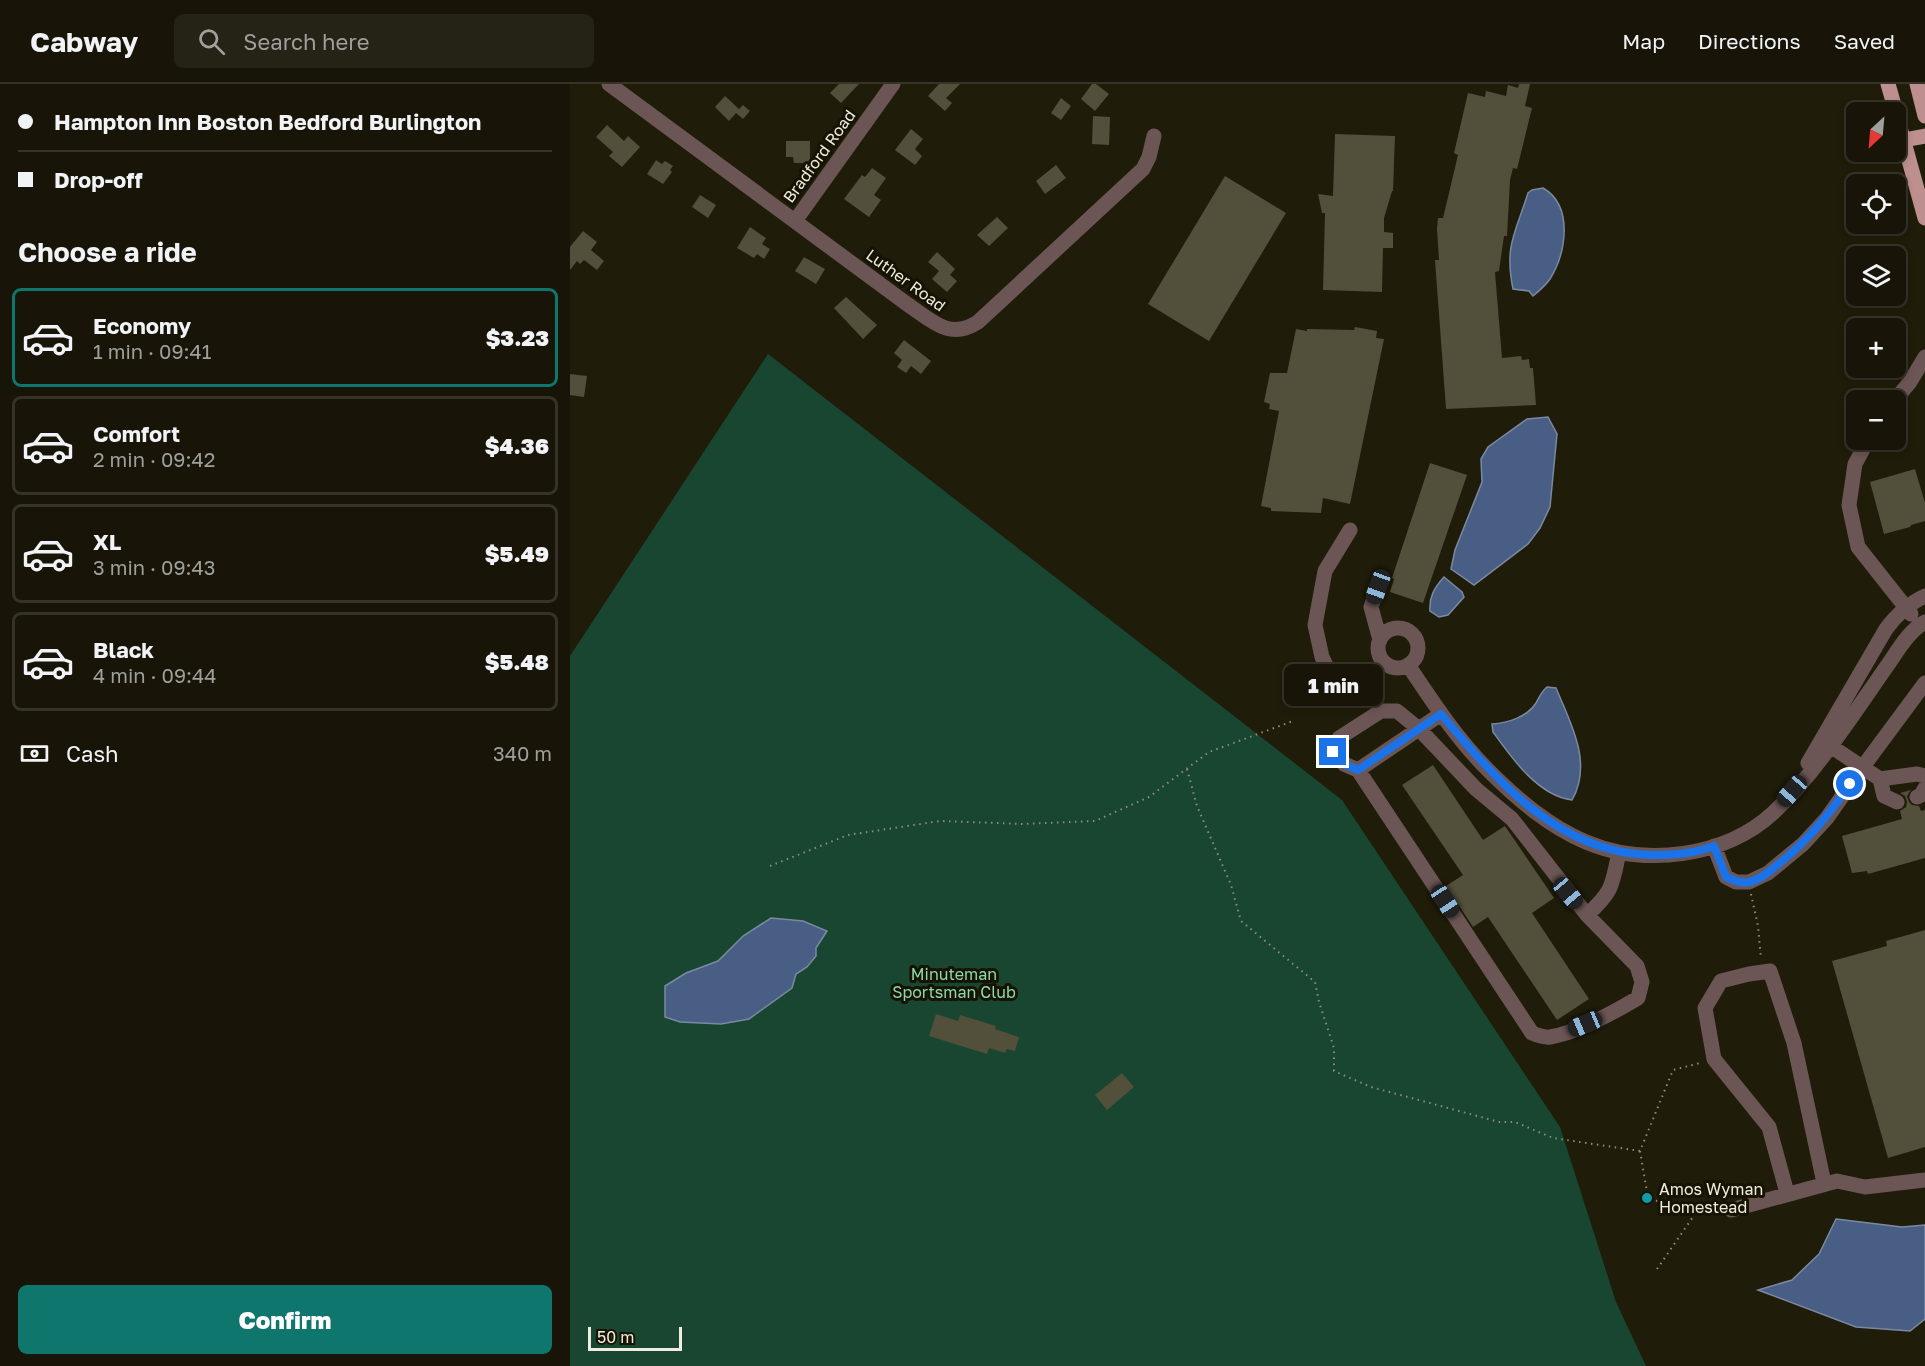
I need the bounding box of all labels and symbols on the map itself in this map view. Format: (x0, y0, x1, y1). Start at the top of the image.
north arrow (1846, 102, 1906, 162)
street label: Bradford Road (779, 106, 859, 206)
street label: Luther Road (862, 244, 950, 316)
car (1363, 567, 1393, 607)
callout: 1 min (1284, 665, 1383, 707)
route end (1319, 738, 1346, 765)
route start (1836, 770, 1863, 797)
car (1773, 772, 1811, 810)
car (1550, 873, 1586, 913)
car (1428, 881, 1462, 921)
park label: Minuteman Sportsman Club (892, 964, 1016, 1002)
car (1565, 1009, 1605, 1039)
place label: Amos Wyman Homestead (1659, 1179, 1763, 1217)
marker: Amos Wyman Homestead (1640, 1191, 1654, 1205)
scale bar (588, 1324, 682, 1352)

